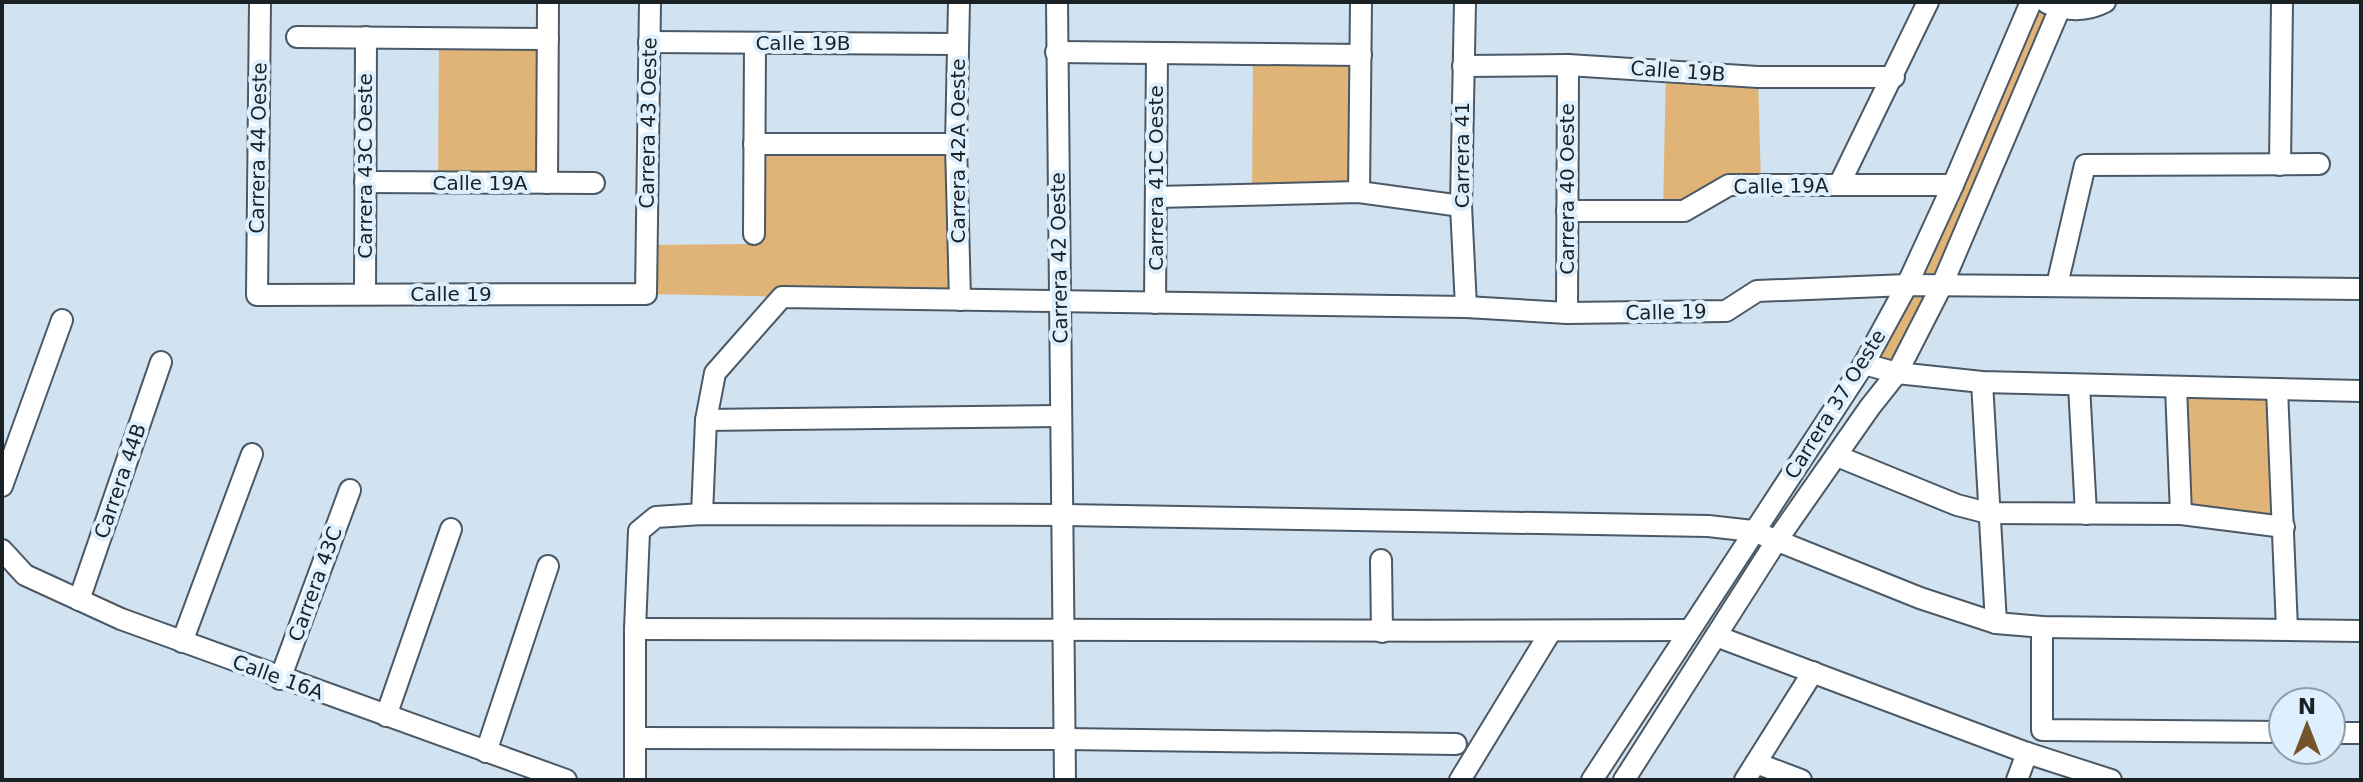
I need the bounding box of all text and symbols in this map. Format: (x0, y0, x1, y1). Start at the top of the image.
street label: Calle 19B (755, 31, 851, 55)
street label: Carrera 43 Oeste (635, 37, 661, 209)
street label: Calle 19B (1630, 56, 1726, 86)
street label: Carrera 42A Oeste (946, 58, 970, 244)
street label: Carrera 44 Oeste (245, 62, 271, 234)
street label: Carrera 43C Oeste (353, 73, 377, 259)
street label: Carrera 41C Oeste (1144, 85, 1168, 271)
street label: Carrera 41 (1450, 102, 1474, 208)
street label: Carrera 40 Oeste (1555, 103, 1579, 275)
street label: Calle 19A (432, 171, 528, 195)
street label: Carrera 42 Oeste (1046, 172, 1072, 344)
street label: Calle 19A (1733, 173, 1829, 199)
street label: Calle 19 (410, 282, 492, 306)
street label: Calle 19 (1625, 299, 1707, 325)
street label: Carrera 37 Oeste (1779, 325, 1891, 483)
street label: Carrera 44B (89, 420, 151, 542)
street label: Carrera 43C (283, 523, 347, 645)
street label: Calle 16A (229, 649, 327, 705)
north arrow (2267, 686, 2347, 766)
text: N (2298, 694, 2316, 719)

